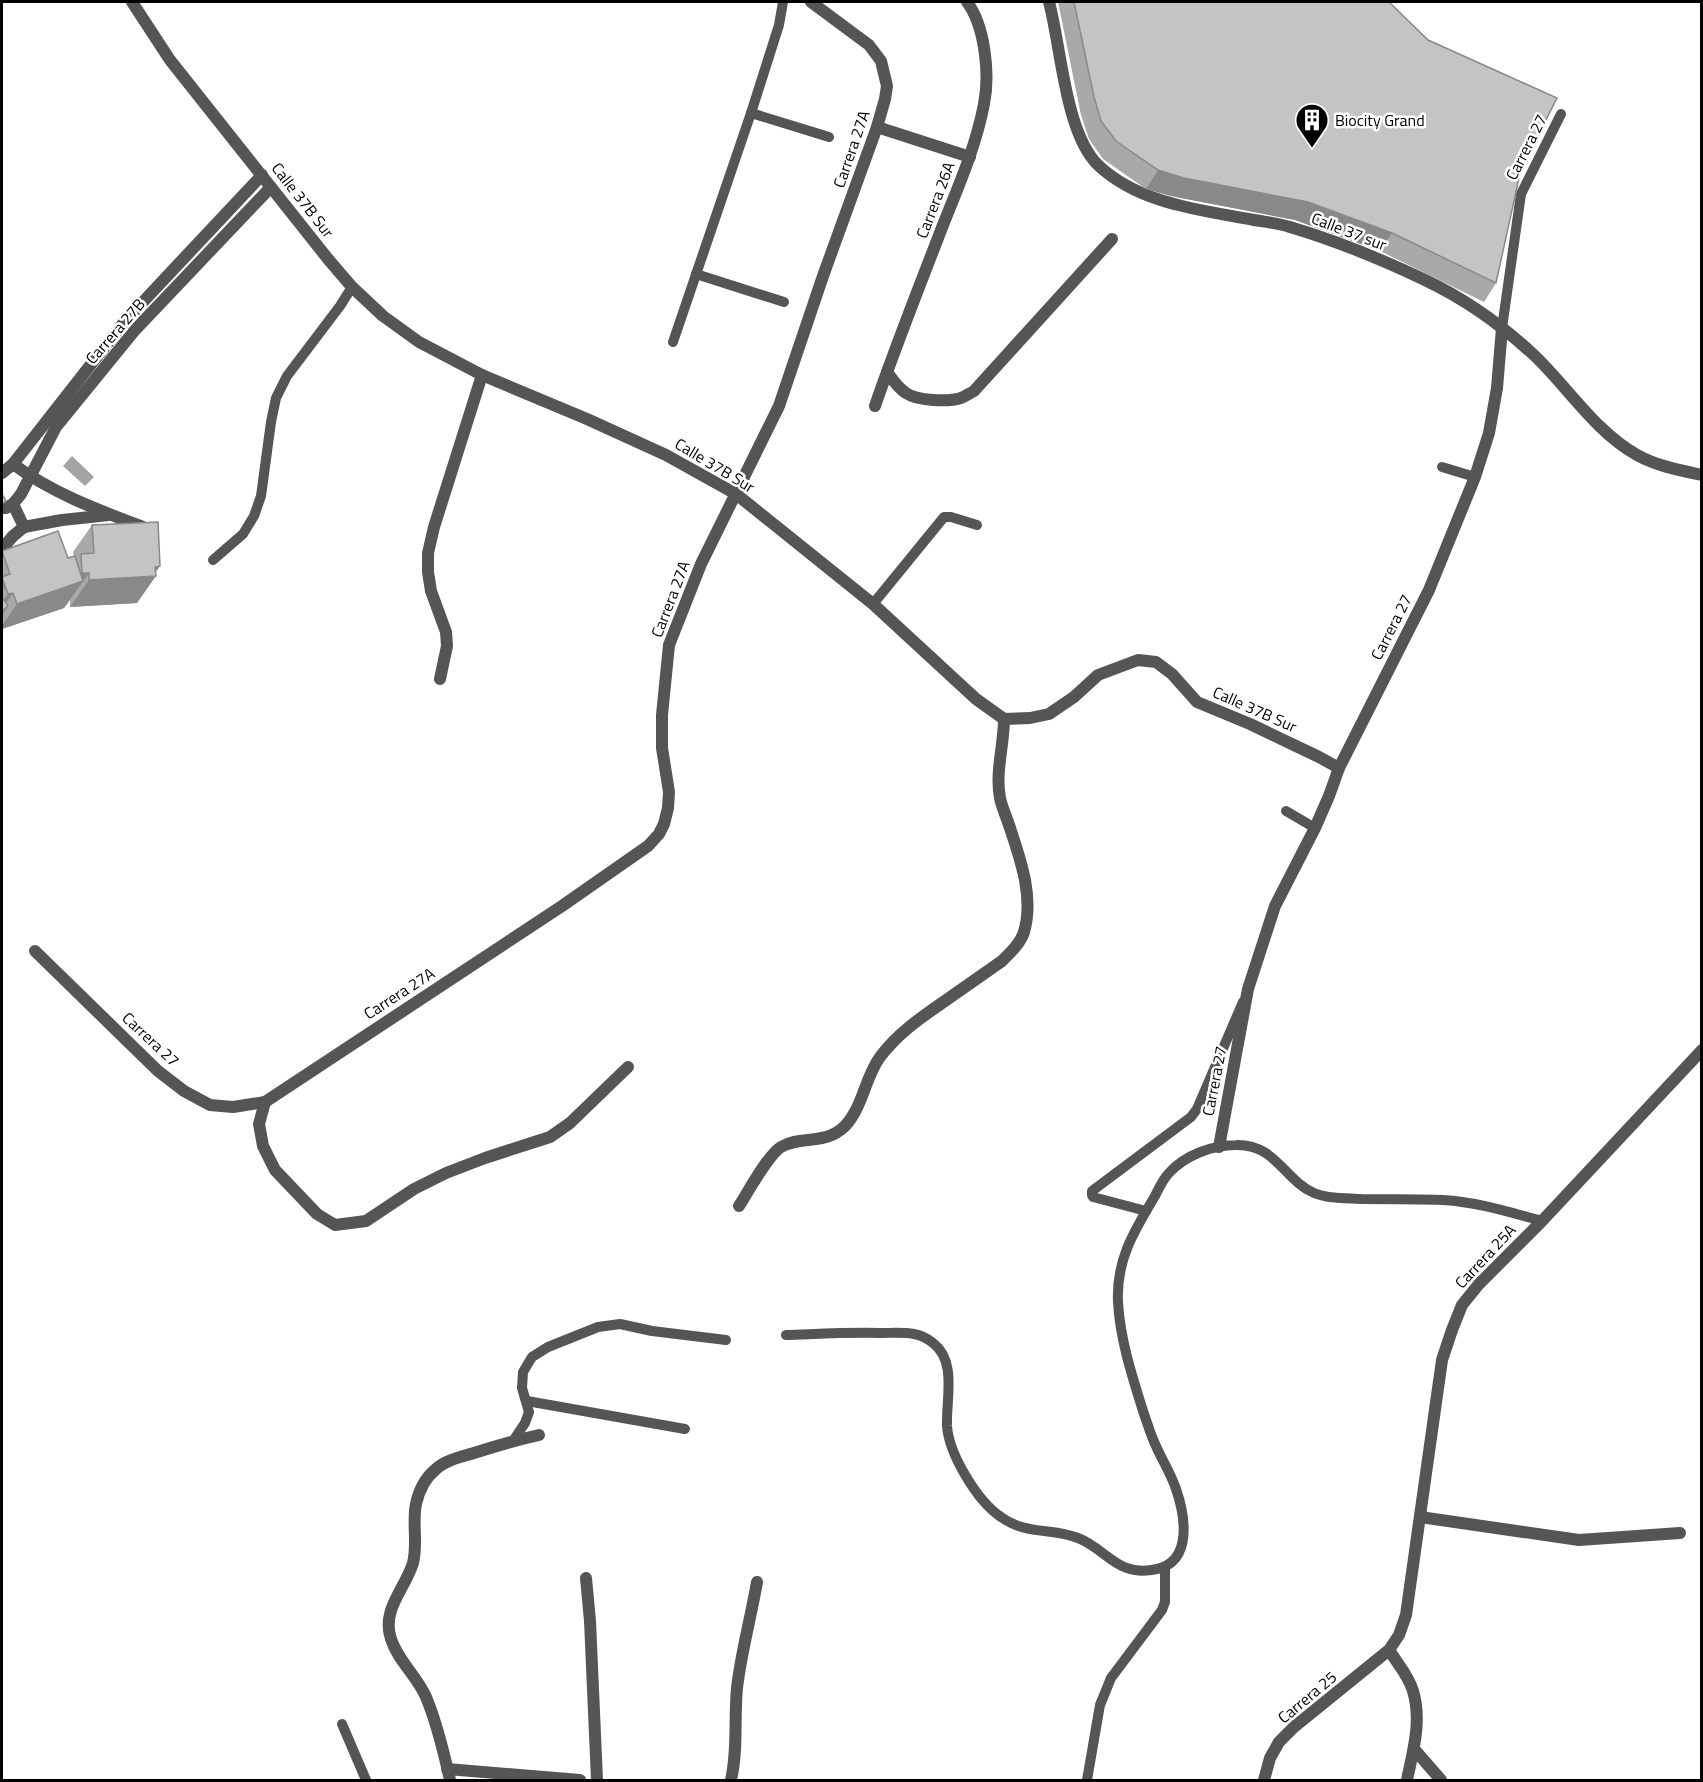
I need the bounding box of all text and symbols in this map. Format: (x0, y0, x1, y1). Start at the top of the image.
building icon: Biocity Grand (1294, 102, 1330, 149)
street label: Carrera 27A (827, 107, 876, 191)
place label: Biocity Grand (1335, 108, 1425, 132)
street label: Carrera 27 (1499, 110, 1553, 184)
street label: Calle 37B Sur (266, 157, 340, 243)
street label: Carrera 26A (909, 158, 961, 242)
street label: Calle 37 sur (1308, 206, 1390, 256)
street label: Carrera 27B (80, 293, 151, 369)
street label: Calle 37B Sur (670, 432, 760, 499)
street label: Carrera 27A (644, 557, 696, 641)
street label: Carrera 27 (1364, 590, 1418, 664)
street label: Calle 37B Sur (1209, 680, 1301, 738)
street label: Carrera 27A (359, 961, 440, 1025)
street label: Carrera 27 (117, 1006, 185, 1072)
street label: Carrera 27 (1195, 1044, 1233, 1118)
street label: Carrera 25A (1449, 1218, 1521, 1294)
street label: Carrera 25 (1272, 1665, 1342, 1729)

